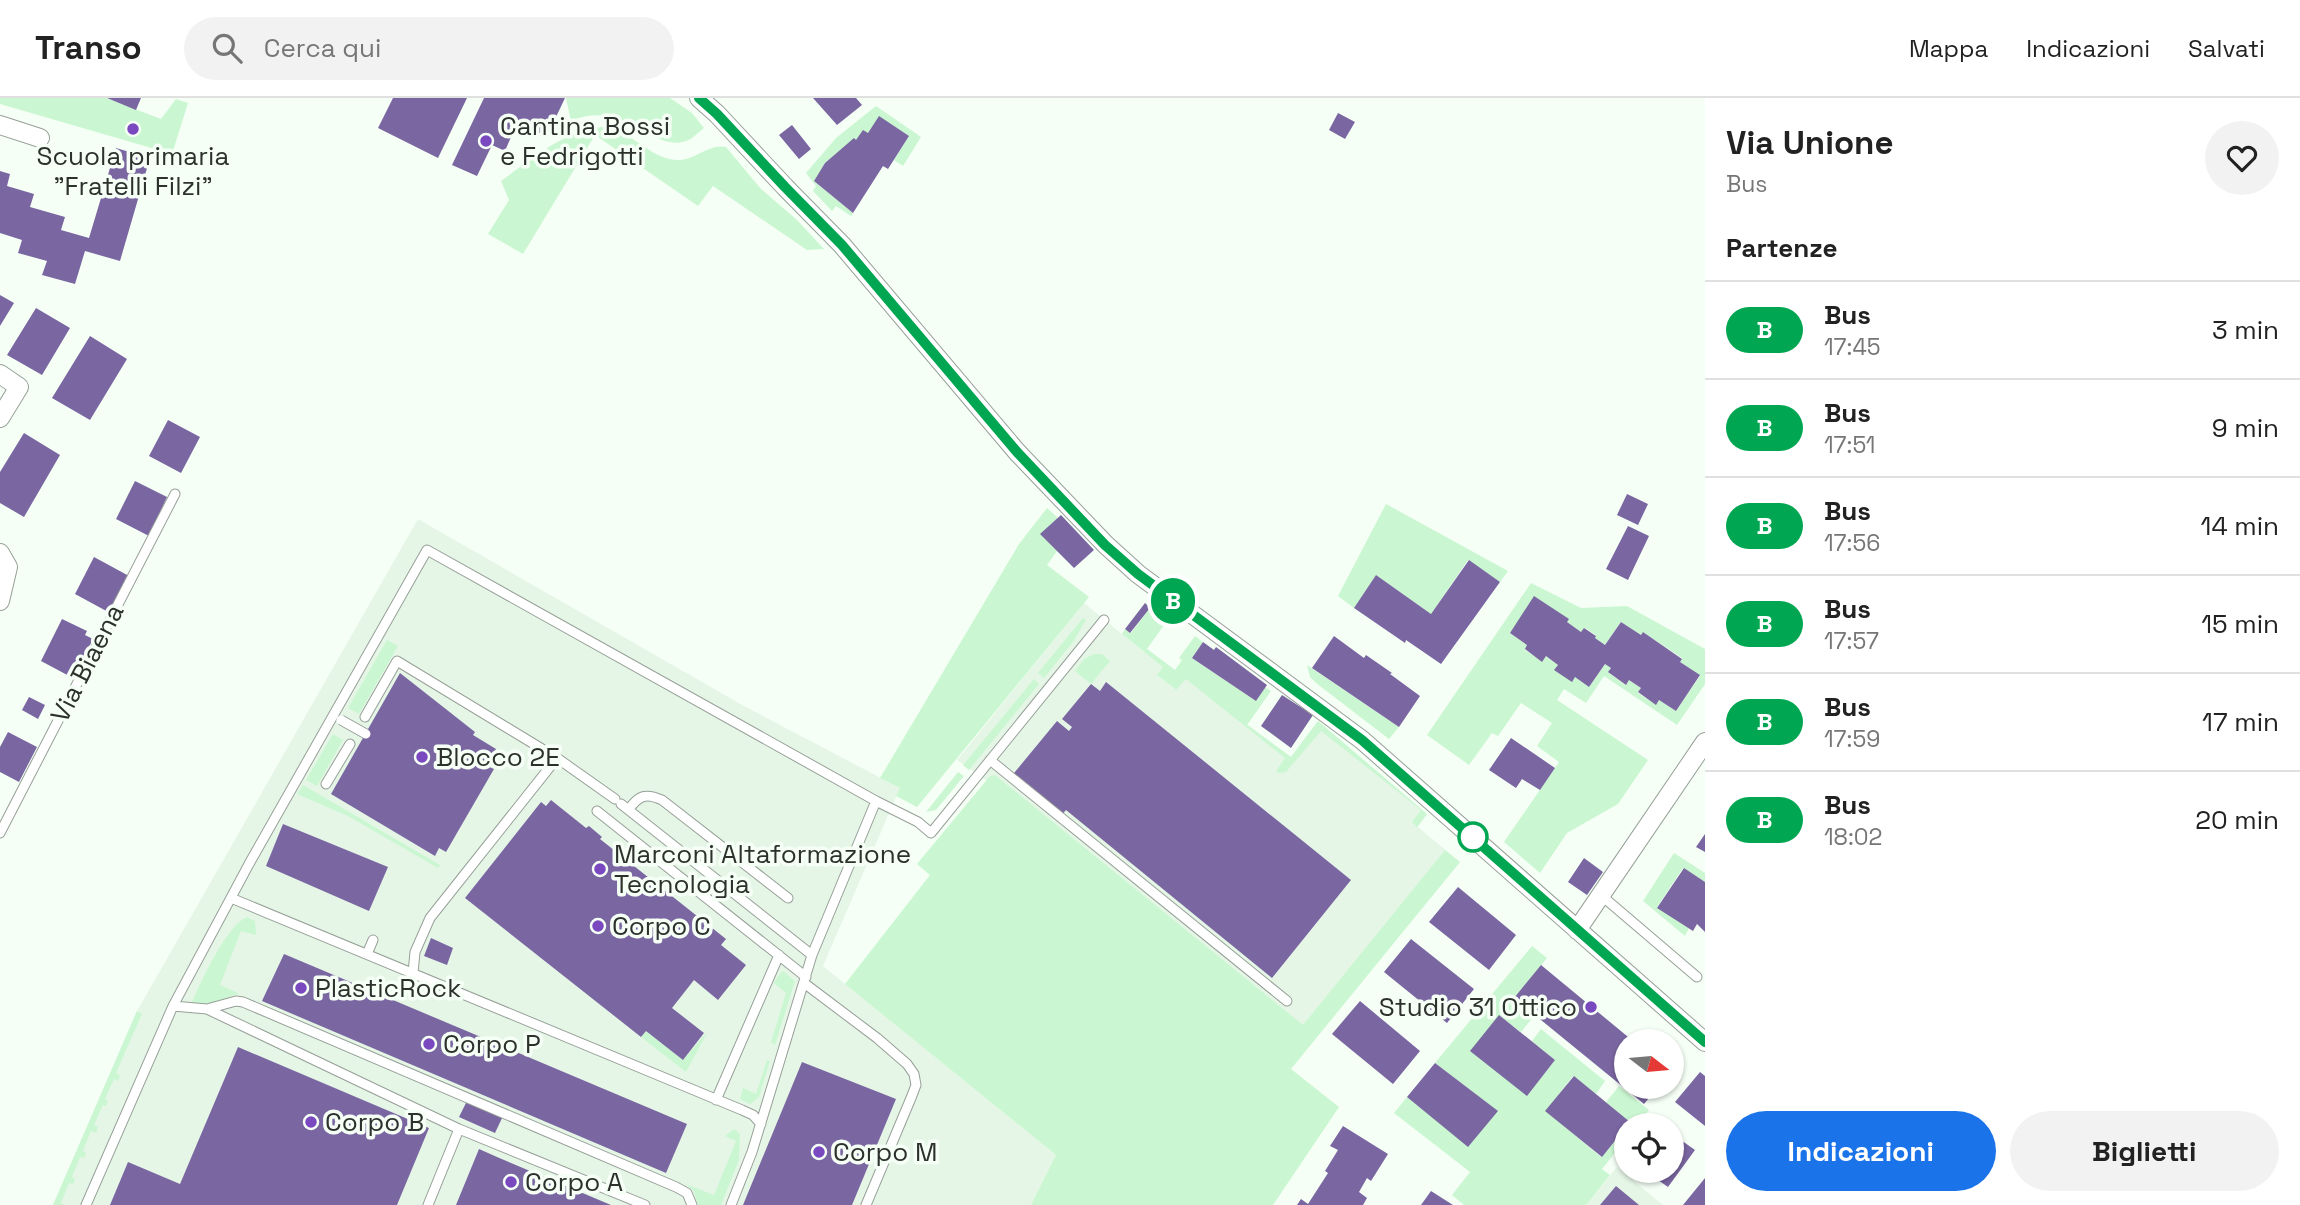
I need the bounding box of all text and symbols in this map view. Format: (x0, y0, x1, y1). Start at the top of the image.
search box (184, 17, 674, 80)
text: Transo (35, 27, 142, 69)
icon: search (208, 29, 246, 67)
text: Cerca qui (264, 31, 381, 65)
text: Mappa (1909, 33, 1988, 64)
text: Indicazioni (2026, 33, 2150, 64)
text: Salvati (2188, 33, 2265, 64)
place label: Cantina Bossi e Fedrigotti (500, 109, 670, 173)
marker: Scuola primaria "Fratelli Filzi" (125, 121, 141, 137)
button: heart (2205, 121, 2279, 195)
text: Via Unione (1726, 122, 1893, 164)
marker: Cantina Bossi e Fedrigotti (478, 133, 494, 149)
place label: Scuola primaria "Fratelli Filzi" (37, 139, 229, 203)
text: Bus (1726, 169, 1767, 199)
text: Partenze (1726, 231, 1837, 265)
text: Bus (1824, 298, 1871, 332)
text: 3 min (2212, 313, 2279, 347)
text: B (1757, 314, 1772, 345)
text: 17:45 (1824, 332, 1881, 362)
text: Bus (1824, 396, 1871, 430)
text: 9 min (2212, 411, 2279, 445)
text: B (1757, 412, 1772, 443)
text: 17:51 (1824, 430, 1875, 460)
text: Bus (1824, 494, 1871, 528)
text: 14 min (2201, 509, 2279, 543)
text: B (1757, 510, 1772, 541)
text: 17:56 (1824, 528, 1880, 558)
line badge: B (1150, 578, 1196, 624)
text: B (1165, 585, 1181, 616)
text: Bus (1824, 592, 1871, 626)
street label: Via Biaena (43, 598, 131, 728)
text: 15 min (2201, 607, 2279, 641)
text: B (1757, 608, 1772, 639)
text: 17:57 (1824, 626, 1879, 656)
text: Bus (1824, 690, 1871, 724)
text: 17 min (2202, 705, 2279, 739)
text: B (1757, 706, 1772, 737)
text: 17:59 (1824, 724, 1880, 754)
place label: Blocco 2E (436, 740, 560, 774)
marker: Blocco 2E (414, 749, 430, 765)
text: Bus (1824, 788, 1871, 822)
text: 20 min (2195, 803, 2279, 837)
text: B (1757, 804, 1772, 835)
unlabelled marker (1458, 822, 1488, 852)
text: 18:02 (1824, 822, 1882, 852)
place label: Marconi Altaformazione Tecnologia (614, 837, 911, 901)
marker: Marconi Altaformazione Tecnologia (592, 861, 608, 877)
place label: Corpo C (612, 909, 711, 943)
marker: Corpo C (590, 918, 606, 934)
place label: PlasticRock (315, 971, 461, 1005)
marker: PlasticRock (293, 980, 309, 996)
place label: Studio 31 Ottico (1379, 990, 1577, 1024)
marker: Studio 31 Ottico (1583, 999, 1599, 1015)
place label: Corpo P (443, 1027, 541, 1061)
north arrow (1614, 1029, 1684, 1099)
map controls (1614, 1029, 1684, 1183)
marker: Corpo P (421, 1036, 437, 1052)
place label: Corpo B (325, 1105, 424, 1139)
button: Indicazioni (1726, 1111, 1996, 1191)
button: Biglietti (2010, 1111, 2279, 1191)
button: locate (1614, 1113, 1684, 1183)
marker: Corpo B (303, 1114, 319, 1130)
place label: Corpo M (833, 1135, 938, 1169)
marker: Corpo M (811, 1144, 827, 1160)
place label: Corpo A (525, 1165, 623, 1199)
marker: Corpo A (503, 1174, 519, 1190)

